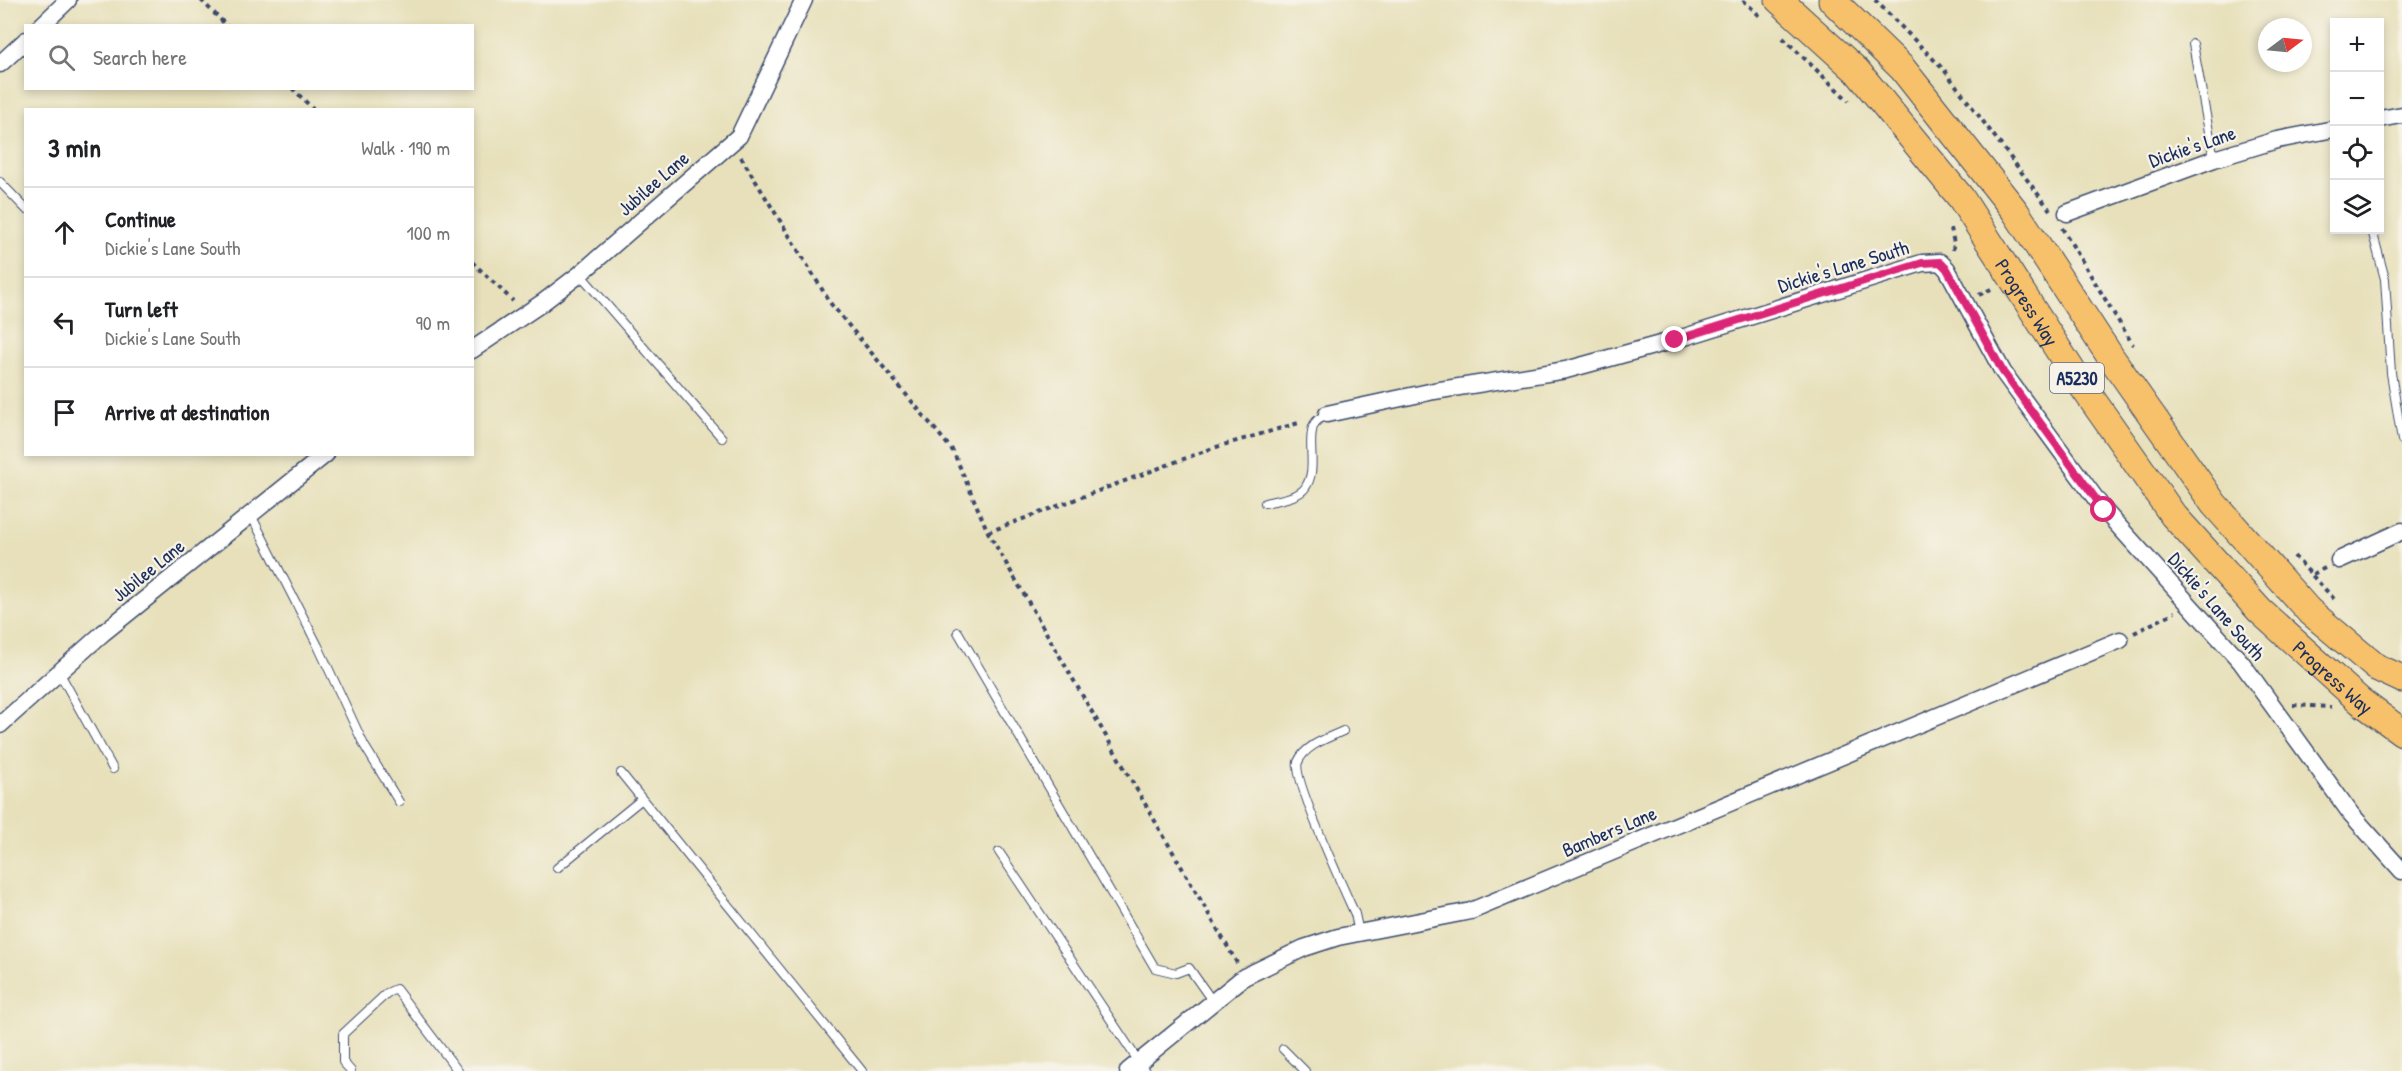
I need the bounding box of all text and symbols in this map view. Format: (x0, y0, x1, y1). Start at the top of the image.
north arrow (2258, 18, 2312, 72)
map controls (2330, 18, 2384, 234)
button: + (2330, 18, 2384, 72)
search box (24, 24, 474, 90)
icon: search (45, 41, 78, 74)
text: Search here (93, 42, 187, 72)
button: − (2330, 72, 2384, 126)
street label: Dickie's Lane (2145, 119, 2239, 173)
button: locate (2330, 126, 2384, 180)
text: 3 min (48, 130, 101, 165)
text: Walk · 190 m (361, 134, 450, 161)
street label: Jubilee Lane (612, 144, 694, 221)
button: layers (2330, 180, 2384, 234)
text: Continue (105, 204, 176, 234)
icon: ahead (48, 216, 81, 249)
text: 100 m (407, 219, 450, 246)
street label: Dickie's Lane South (1774, 233, 1912, 299)
text: Dickie's Lane South (105, 234, 240, 261)
street label: Progress Way (1990, 253, 2066, 351)
text: Turn left (105, 294, 178, 324)
icon: left (48, 306, 81, 339)
text: 90 m (416, 309, 450, 336)
text: Dickie's Lane South (105, 324, 240, 351)
route end (1661, 326, 1687, 352)
road number: A5230 (2050, 363, 2104, 393)
icon: arrive (48, 396, 81, 429)
text: Arrive at destination (105, 397, 270, 427)
route start (2090, 496, 2116, 522)
street label: Jubilee Lane (106, 532, 190, 608)
street label: Dickie's Lane South (2162, 546, 2272, 666)
street label: Progress Way (2287, 634, 2379, 720)
street label: Bambers Lane (1558, 799, 1660, 863)

